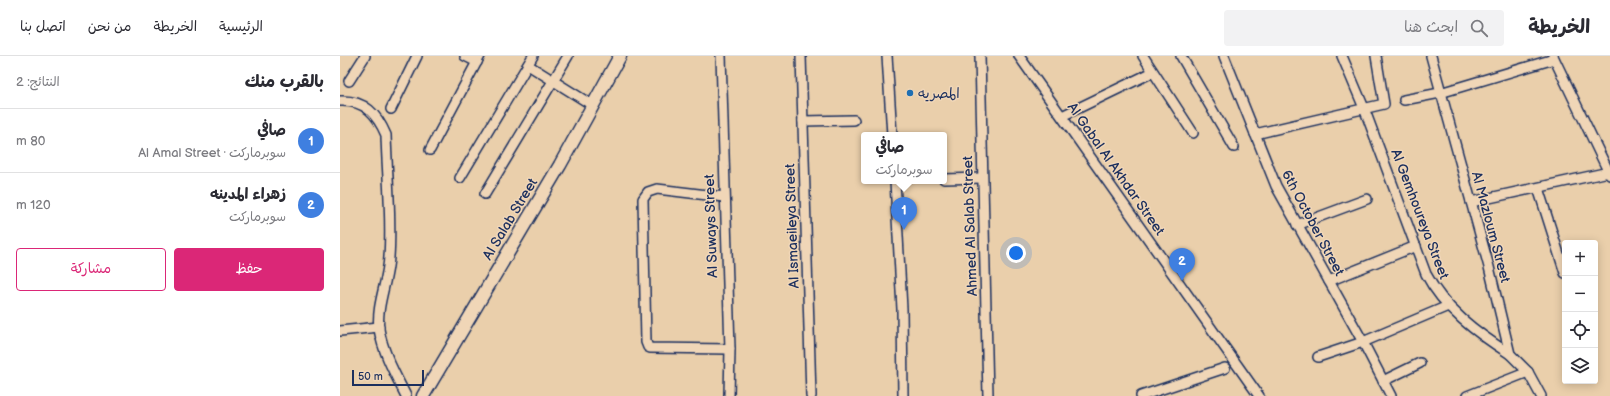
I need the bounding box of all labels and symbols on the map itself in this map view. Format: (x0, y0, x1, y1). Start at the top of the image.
place label: المصريه (918, 85, 960, 102)
marker: المصريه (905, 88, 915, 98)
street label: Al Gabal Al Akhdar Street (1064, 99, 1169, 239)
street label: Al Gemhoureya Street (1387, 147, 1453, 282)
street label: Ahmed Al Salab Street (959, 155, 981, 296)
street label: Al Ismaeileya Street (781, 163, 803, 289)
street label: 6th October Street (1278, 167, 1348, 279)
street label: Al Mazloum Street (1468, 170, 1514, 285)
street label: Al Suways Street (701, 173, 721, 278)
street label: Al Salab Street (479, 174, 541, 263)
pin: 1 (891, 197, 917, 230)
your location (1006, 243, 1026, 263)
pin: 2 (1169, 248, 1195, 281)
scale bar (352, 368, 424, 387)

